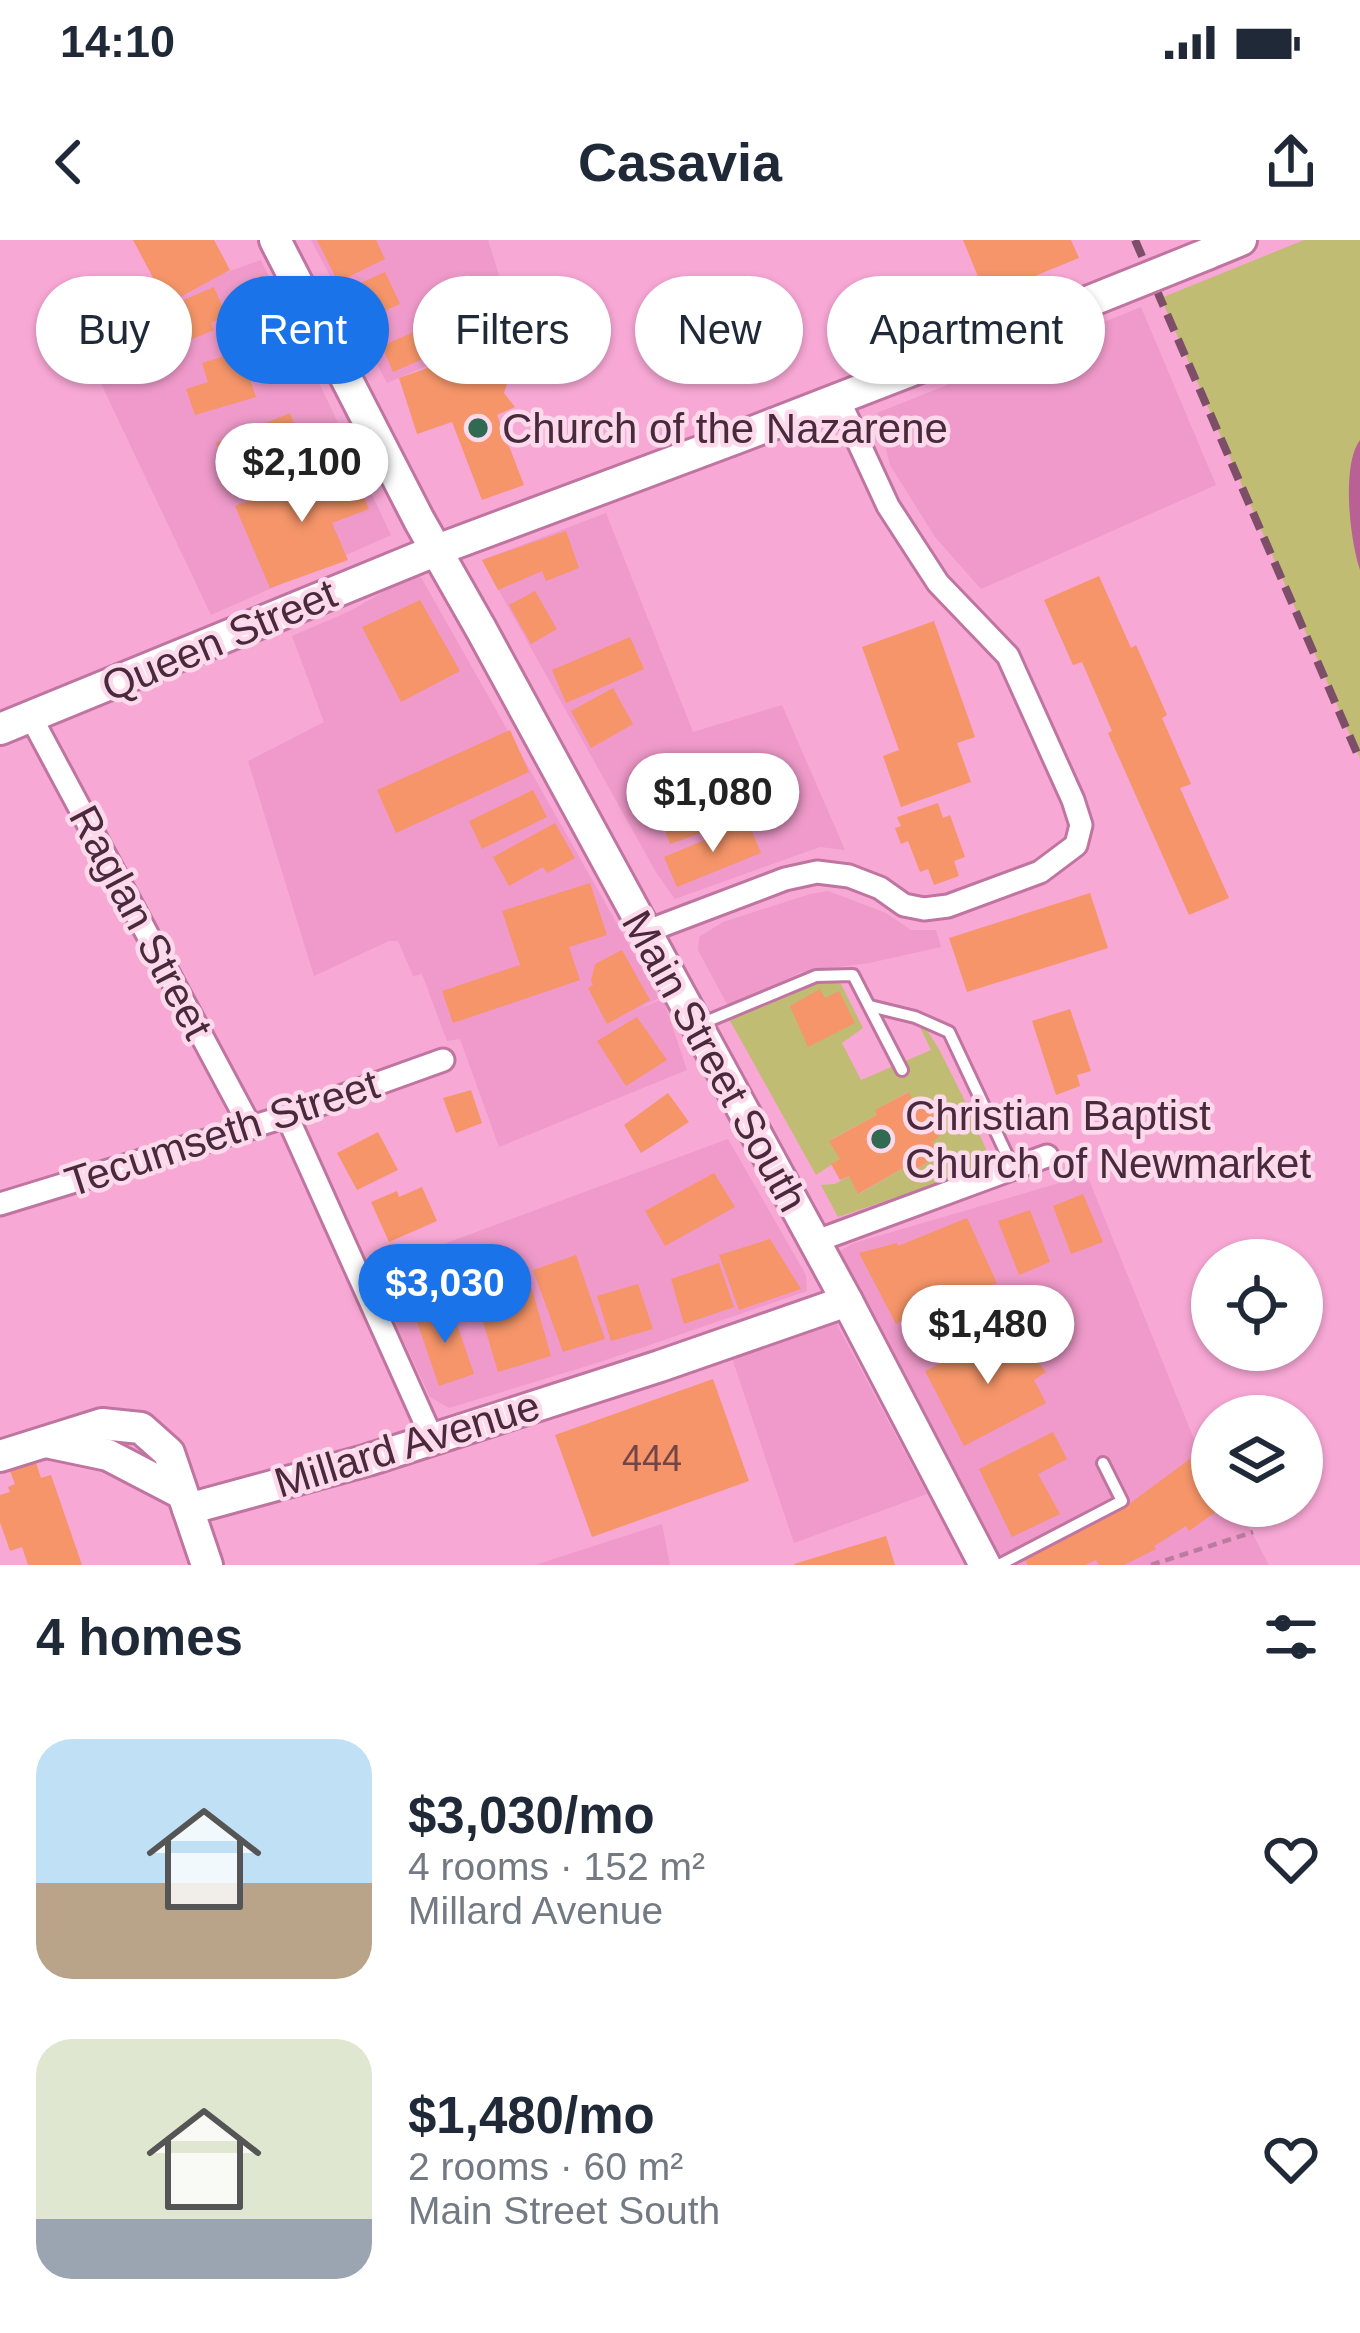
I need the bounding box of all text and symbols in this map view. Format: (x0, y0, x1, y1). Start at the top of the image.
text: 14:10 (60, 16, 175, 67)
icon: back (36, 129, 102, 195)
icon: share (1258, 129, 1324, 195)
text: Casavia (578, 132, 782, 192)
chip: Buy (36, 276, 192, 384)
chip: Rent (216, 276, 389, 384)
chip: Filters (413, 276, 611, 384)
chip: New (635, 276, 803, 384)
chip: Apartment (827, 276, 1105, 384)
place label: Church of the Nazarene (502, 405, 948, 452)
marker: Church of the Nazarene (465, 415, 491, 441)
pin: $2,100 (204, 423, 400, 525)
text: $2,100 (242, 440, 362, 483)
street label: Queen Street (95, 569, 343, 710)
pin: $1,080 (615, 753, 811, 855)
text: $1,080 (653, 770, 773, 813)
street label: Raglan Street (60, 798, 222, 1047)
street label: Main Street South (613, 903, 817, 1219)
street label: Tecumseth Street (59, 1060, 385, 1206)
place label: Christian Baptist Church of Newmarket (905, 1092, 1311, 1187)
marker: Christian Baptist Church of Newmarket (868, 1126, 894, 1152)
map controls (1191, 1239, 1323, 1527)
button: locate (1191, 1239, 1323, 1371)
pin: $3,030 (347, 1244, 543, 1346)
text: $3,030 (385, 1261, 505, 1304)
pin: $1,480 (890, 1285, 1086, 1387)
text: $1,480 (928, 1302, 1048, 1345)
street label: Millard Avenue (269, 1381, 545, 1507)
button: layers (1191, 1395, 1323, 1527)
house number: 444 (622, 1438, 682, 1479)
icon: filters (1258, 1604, 1324, 1670)
text: 4 homes (36, 1609, 243, 1666)
icon: home (132, 1787, 276, 1931)
text: $3,030/mo (408, 1787, 655, 1844)
icon: heart (1258, 1826, 1324, 1892)
text: 4 rooms · 152 m² (408, 1845, 705, 1888)
text: Millard Avenue (408, 1889, 663, 1932)
icon: home (132, 2087, 276, 2231)
text: $1,480/mo (408, 2087, 655, 2144)
icon: heart (1258, 2126, 1324, 2192)
text: 2 rooms · 60 m² (408, 2145, 683, 2188)
text: Main Street South (408, 2189, 720, 2232)

